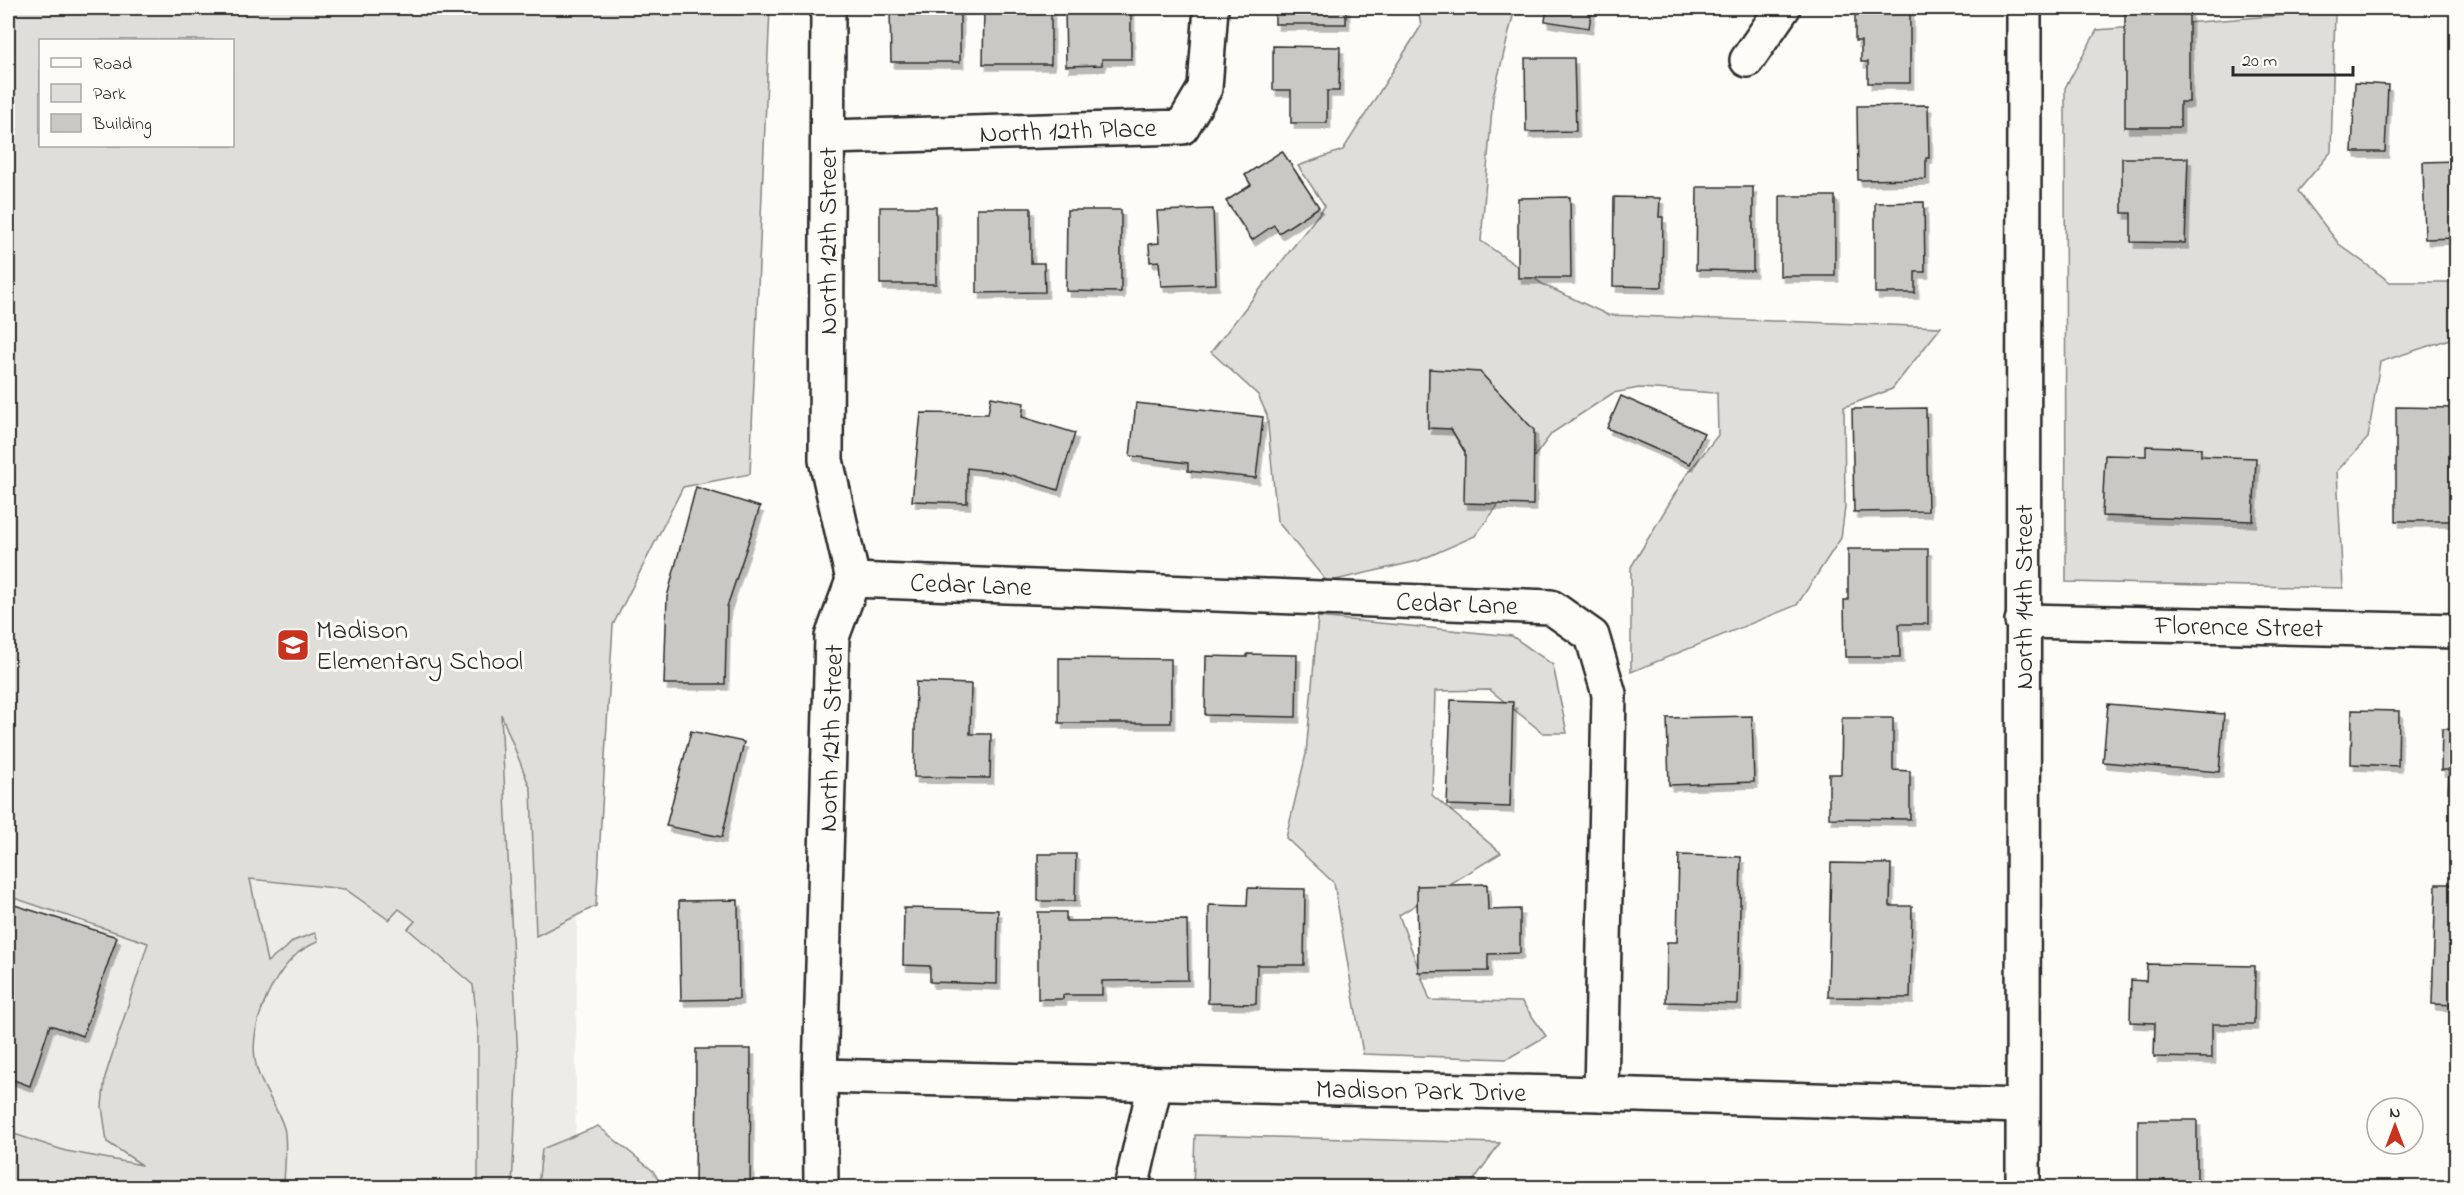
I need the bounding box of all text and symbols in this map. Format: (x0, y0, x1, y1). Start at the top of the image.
legend (39, 39, 234, 147)
scale bar (2233, 39, 2353, 77)
text: 20 m (2242, 49, 2277, 75)
text: Road (93, 52, 132, 78)
text: Park (93, 82, 126, 108)
street label: North 12th Place (979, 110, 1158, 155)
text: Building (92, 112, 152, 139)
street label: North 12th Street (810, 147, 849, 335)
street label: North 14th Street (2006, 504, 2045, 690)
street label: Cedar Lane (909, 565, 1033, 608)
street label: Cedar Lane (1395, 584, 1519, 627)
street label: Florence Street (2153, 608, 2324, 649)
place label: Madison Elementary School (316, 612, 523, 682)
school or university icon: Madison Elementary School (275, 627, 311, 663)
street label: North 12th Street (810, 643, 855, 833)
street label: Madison Park Drive (1315, 1071, 1528, 1114)
north arrow (2365, 1096, 2425, 1156)
text: N (2390, 1101, 2401, 1125)

